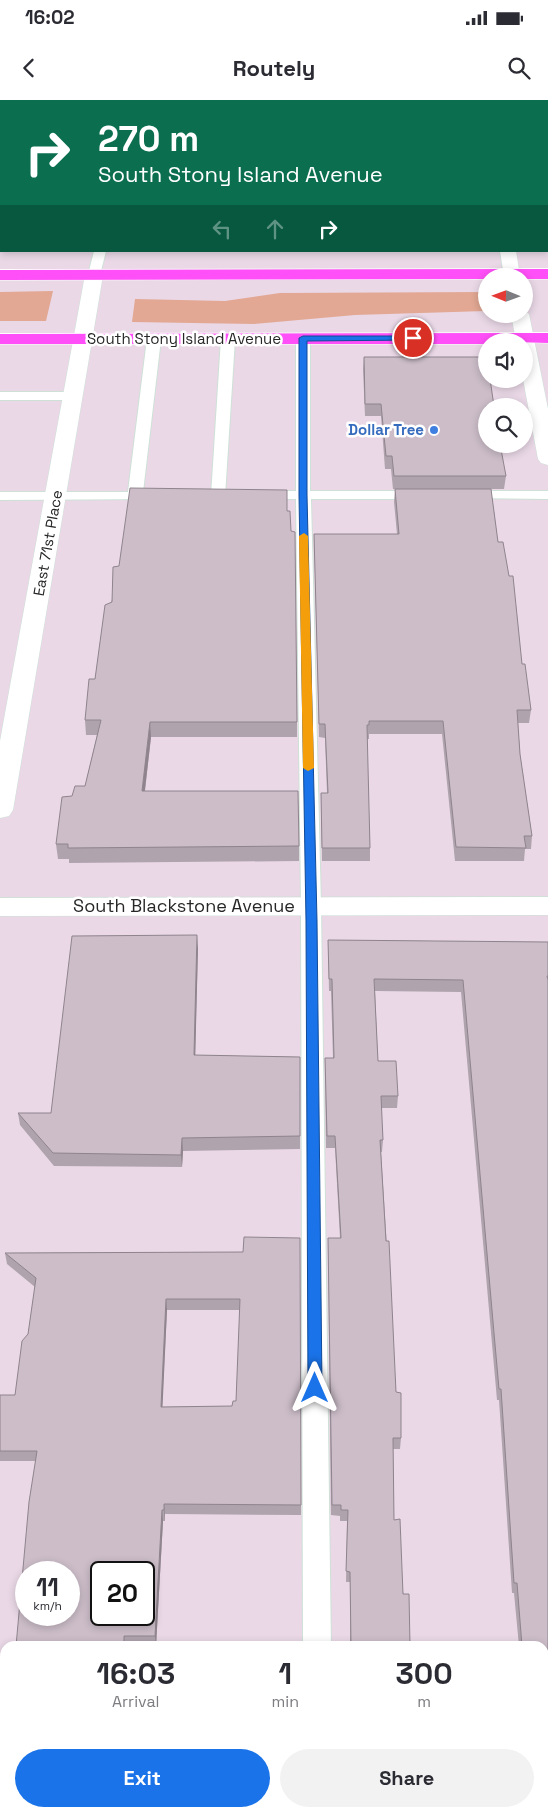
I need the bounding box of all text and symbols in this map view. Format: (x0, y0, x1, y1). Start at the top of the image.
text: 16:02 (25, 5, 75, 30)
icon: back (15, 54, 43, 82)
text: Routely (233, 54, 315, 82)
icon: search (505, 54, 533, 82)
text: 270 m (98, 117, 199, 161)
icon: right (15, 120, 80, 185)
text: South Stony Island Avenue (98, 160, 383, 188)
icon: left (208, 215, 236, 243)
icon: ahead (261, 215, 289, 243)
icon: right (314, 215, 342, 243)
north arrow (478, 268, 532, 322)
map controls (478, 268, 533, 453)
pin (392, 317, 434, 359)
icon: arrive (399, 324, 427, 352)
street label: South Stony Island Avenue (87, 329, 281, 348)
button: sound (478, 333, 533, 388)
button: search (478, 398, 533, 453)
place label: Dollar Tree (348, 420, 424, 439)
marker: Dollar Tree (428, 424, 440, 436)
street label: East 71st Place (29, 488, 66, 598)
street label: South Blackstone Avenue (73, 894, 295, 917)
position arrow (288, 1361, 340, 1413)
speed limit sign: 20 (90, 1561, 155, 1626)
text: 11 (36, 1571, 59, 1603)
text: km/h (33, 1598, 62, 1614)
text: 16:03 (96, 1654, 175, 1693)
text: 1 (279, 1654, 292, 1693)
text: 300 (395, 1654, 453, 1693)
text: Arrival (112, 1691, 160, 1712)
text: min (272, 1691, 299, 1712)
text: m (417, 1691, 431, 1712)
button: Exit (15, 1749, 270, 1807)
button: Share (280, 1749, 534, 1807)

